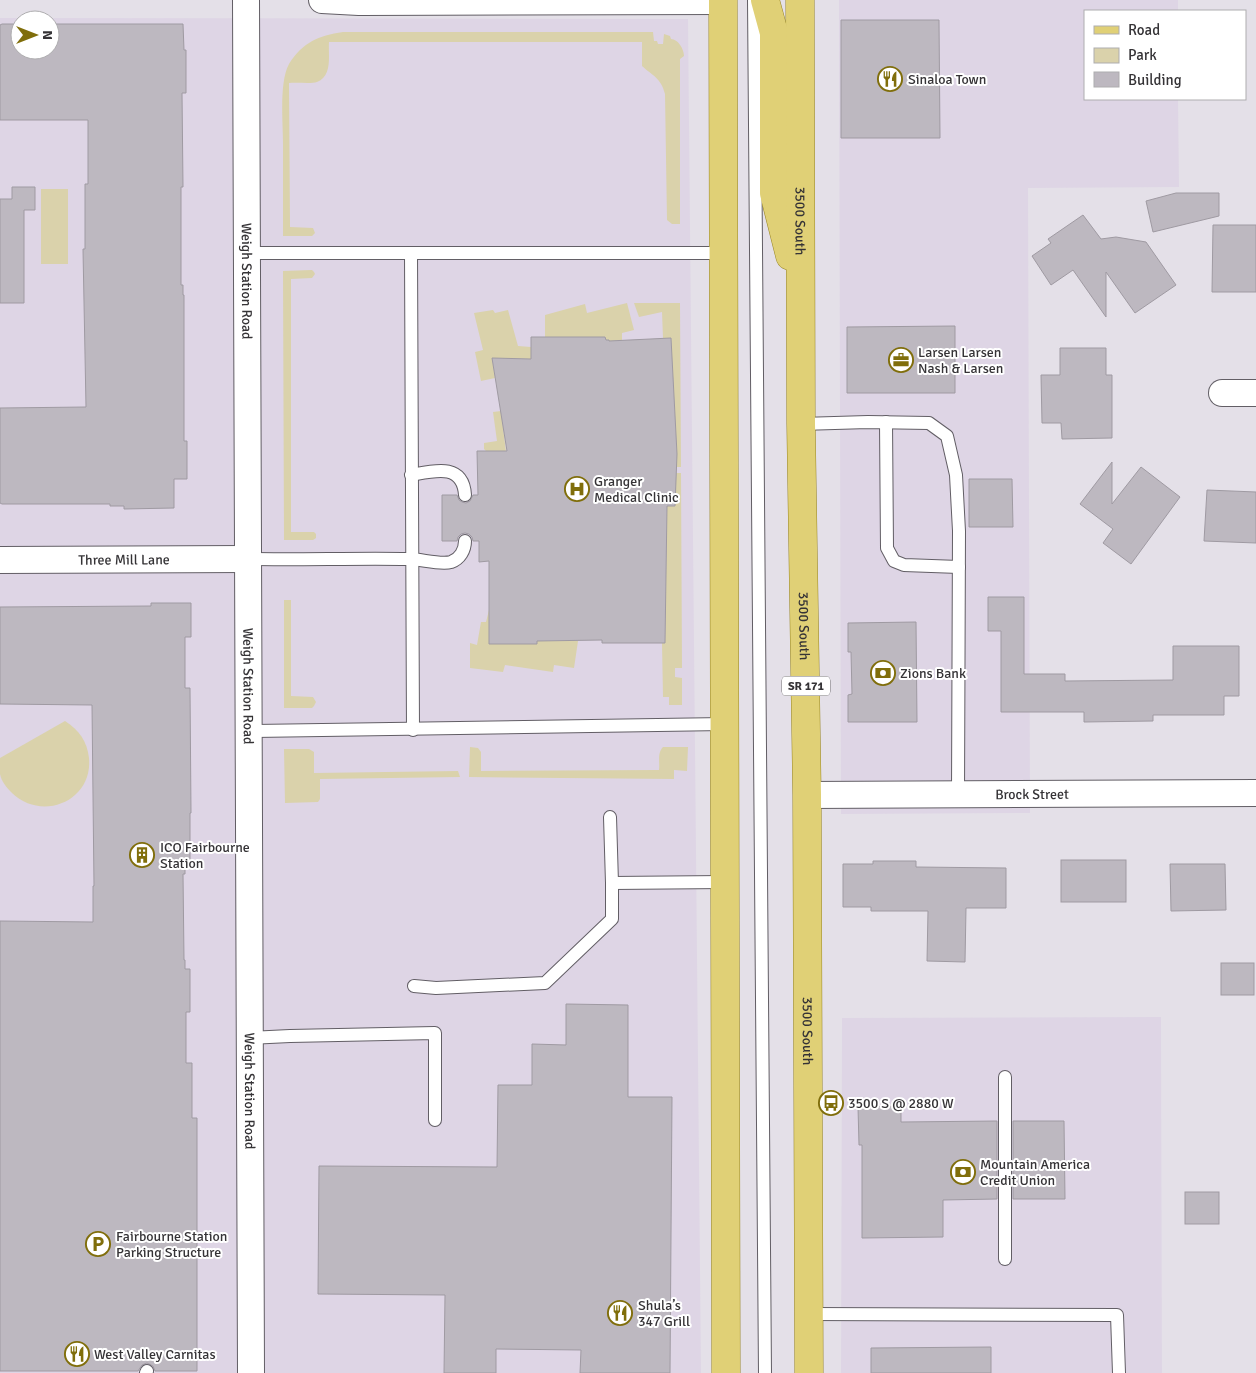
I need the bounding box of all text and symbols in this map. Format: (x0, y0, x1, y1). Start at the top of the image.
north arrow (10, 10, 60, 60)
legend (1084, 10, 1246, 100)
text: Road (1128, 21, 1160, 39)
text: N (39, 30, 56, 40)
text: Park (1128, 46, 1157, 64)
restaurant icon: Sinaloa Town (877, 66, 903, 92)
place label: Sinaloa Town (908, 71, 986, 88)
text: Building (1128, 71, 1182, 89)
street label: 3500 South (792, 187, 809, 255)
street label: Weigh Station Road (238, 223, 256, 339)
place label: Larsen Larsen Nash & Larsen (918, 344, 1003, 377)
office icon: Larsen Larsen Nash & Larsen (888, 347, 914, 373)
place label: Granger Medical Clinic (594, 473, 679, 506)
hospital icon: Granger Medical Clinic (564, 476, 590, 502)
street label: Three Mill Lane (78, 551, 170, 568)
street label: 3500 South (795, 592, 813, 660)
street label: Weigh Station Road (240, 628, 257, 744)
bank icon: Zions Bank (870, 660, 896, 686)
place label: Zions Bank (900, 665, 966, 682)
road number: SR 171 (782, 676, 830, 696)
street label: Brock Street (995, 785, 1069, 803)
place label: ICO Fairbourne Station (160, 839, 250, 872)
building icon: ICO Fairbourne Station (129, 842, 155, 868)
street label: 3500 South (799, 997, 816, 1065)
street label: Weigh Station Road (241, 1033, 259, 1149)
bus stop icon: 3500 S @ 2880 W (818, 1090, 844, 1116)
place label: 3500 S @ 2880 W (848, 1095, 954, 1112)
place label: Mountain America Credit Union (980, 1156, 1090, 1189)
bank icon: Mountain America Credit Union (950, 1159, 976, 1185)
place label: Fairbourne Station Parking Structure (116, 1228, 227, 1261)
parking icon: Fairbourne Station Parking Structure (85, 1231, 111, 1257)
place label: Shula’s 347 Grill (638, 1297, 690, 1330)
restaurant icon: Shula’s 347 Grill (607, 1300, 633, 1326)
restaurant icon: West Valley Carnitas (64, 1341, 90, 1367)
place label: West Valley Carnitas (94, 1346, 216, 1363)

